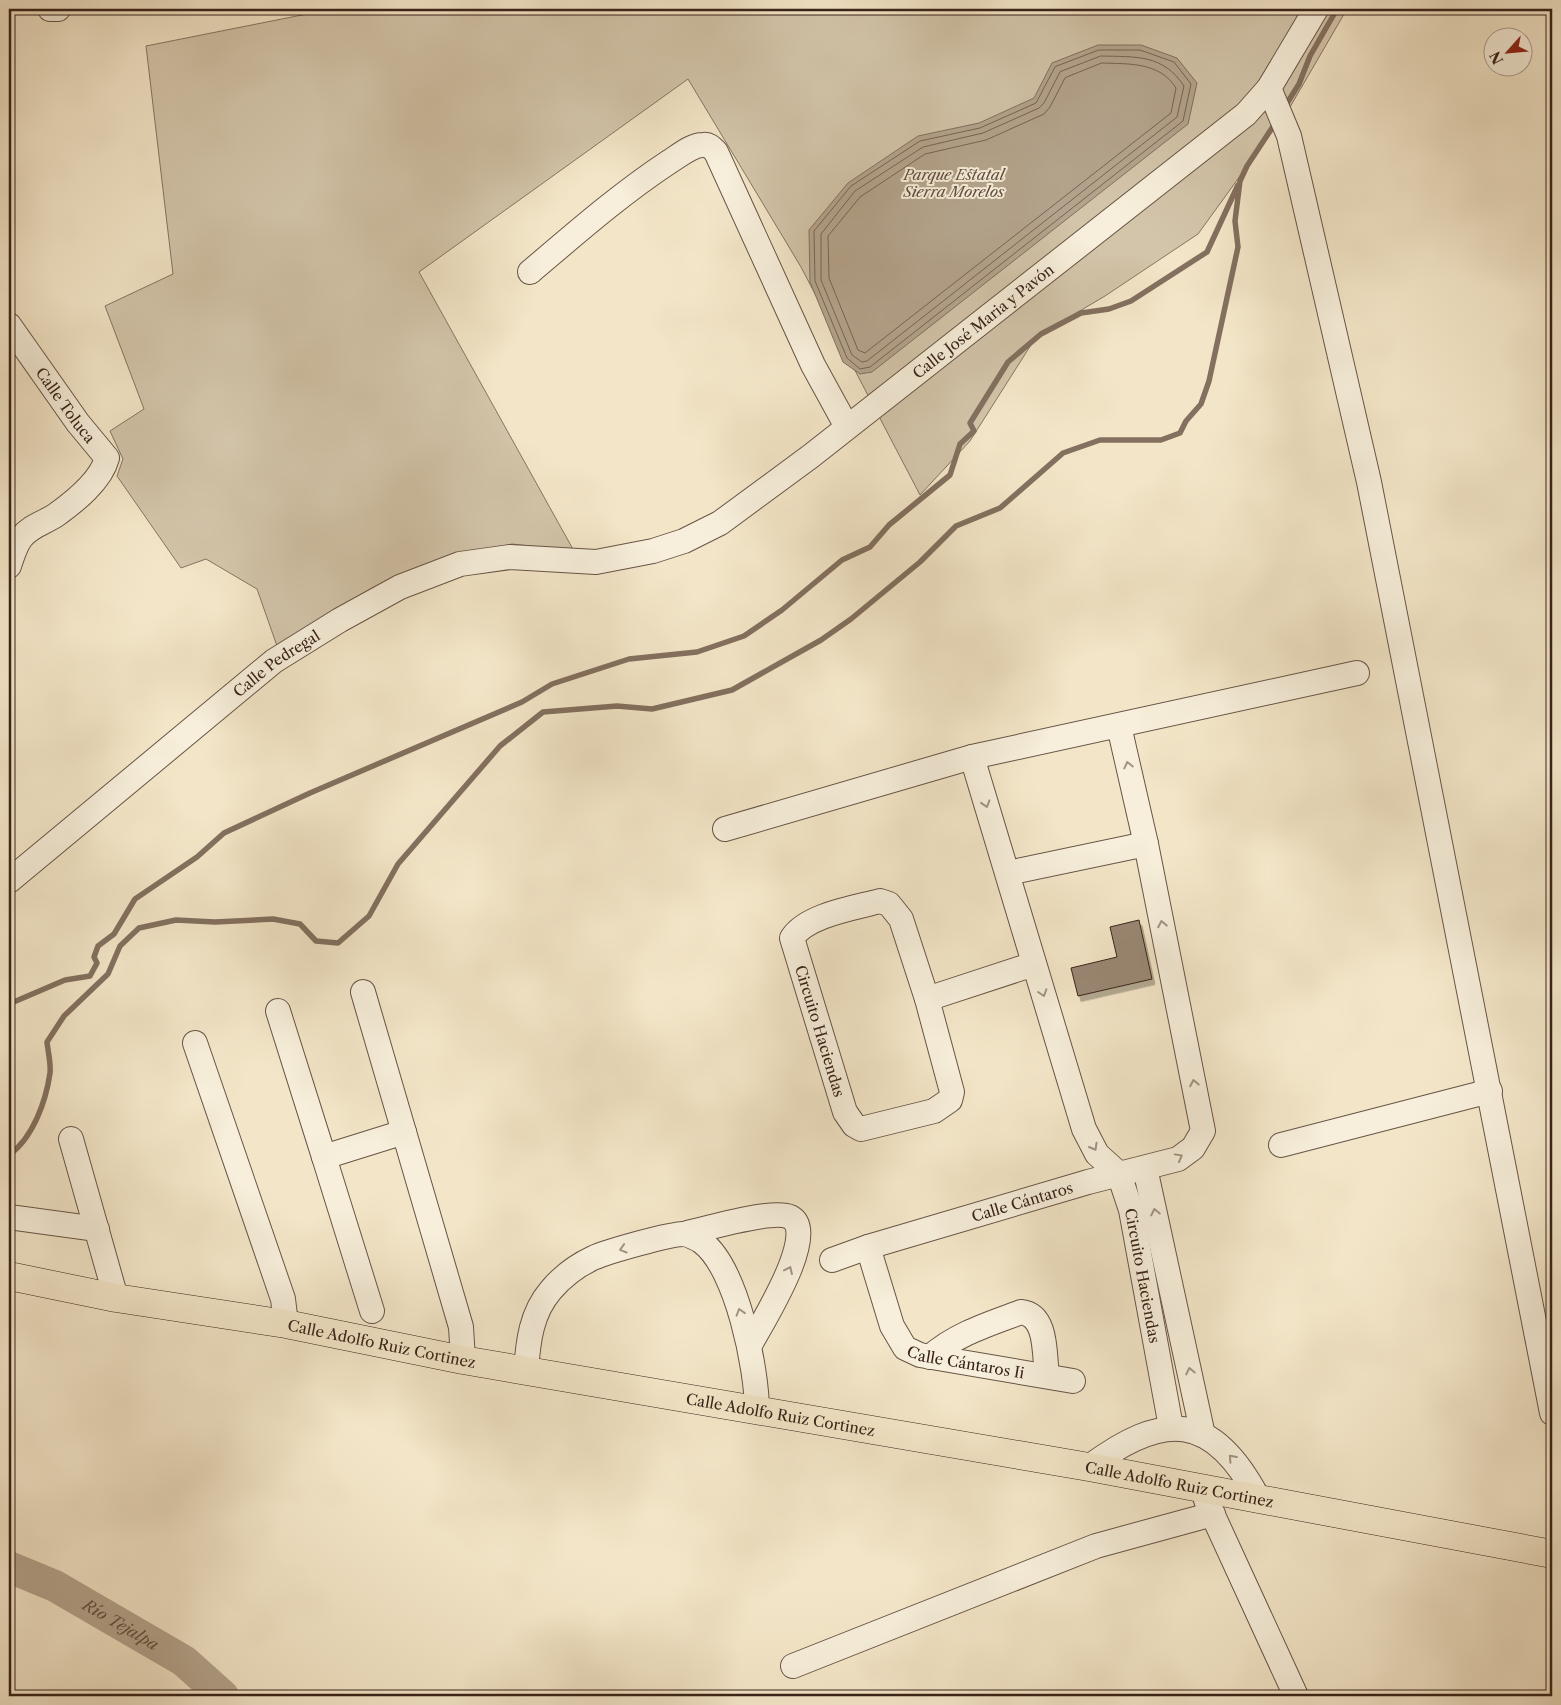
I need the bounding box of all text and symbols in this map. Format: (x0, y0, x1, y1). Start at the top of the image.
north arrow (1484, 28, 1534, 78)
text: N (1486, 48, 1507, 67)
park label: Parque Estatal Sierra Morelos (903, 165, 1007, 201)
street label: Calle José Maria y Pavón (908, 259, 1058, 382)
street label: Calle Toluca (32, 363, 100, 447)
street label: Calle Pedregal (229, 625, 324, 701)
one-way arrow (1123, 761, 1134, 770)
one-way arrow (981, 799, 991, 808)
one-way arrow (1157, 920, 1168, 928)
street label: Circuito Haciendas (791, 963, 849, 1099)
one-way arrow (1037, 989, 1047, 997)
one-way arrow (1189, 1079, 1199, 1088)
one-way arrow (1087, 1142, 1097, 1151)
one-way arrow (1174, 1153, 1183, 1163)
street label: Calle Cántaros (969, 1177, 1075, 1225)
street label: Circuito Haciendas (1121, 1206, 1165, 1345)
one-way arrow (1150, 1208, 1161, 1217)
one-way arrow (620, 1243, 628, 1253)
one-way arrow (782, 1267, 792, 1276)
one-way arrow (735, 1308, 745, 1316)
street label: Calle Adolfo Ruiz Cortinez (286, 1315, 478, 1372)
street label: Calle Cántaros Ii (904, 1341, 1026, 1382)
one-way arrow (1185, 1367, 1195, 1376)
street label: Calle Adolfo Ruiz Cortinez (685, 1389, 877, 1440)
one-way arrow (1229, 1454, 1238, 1463)
street label: Calle Adolfo Ruiz Cortinez (1084, 1457, 1276, 1511)
water label: Río Tejalpa (78, 1593, 163, 1654)

